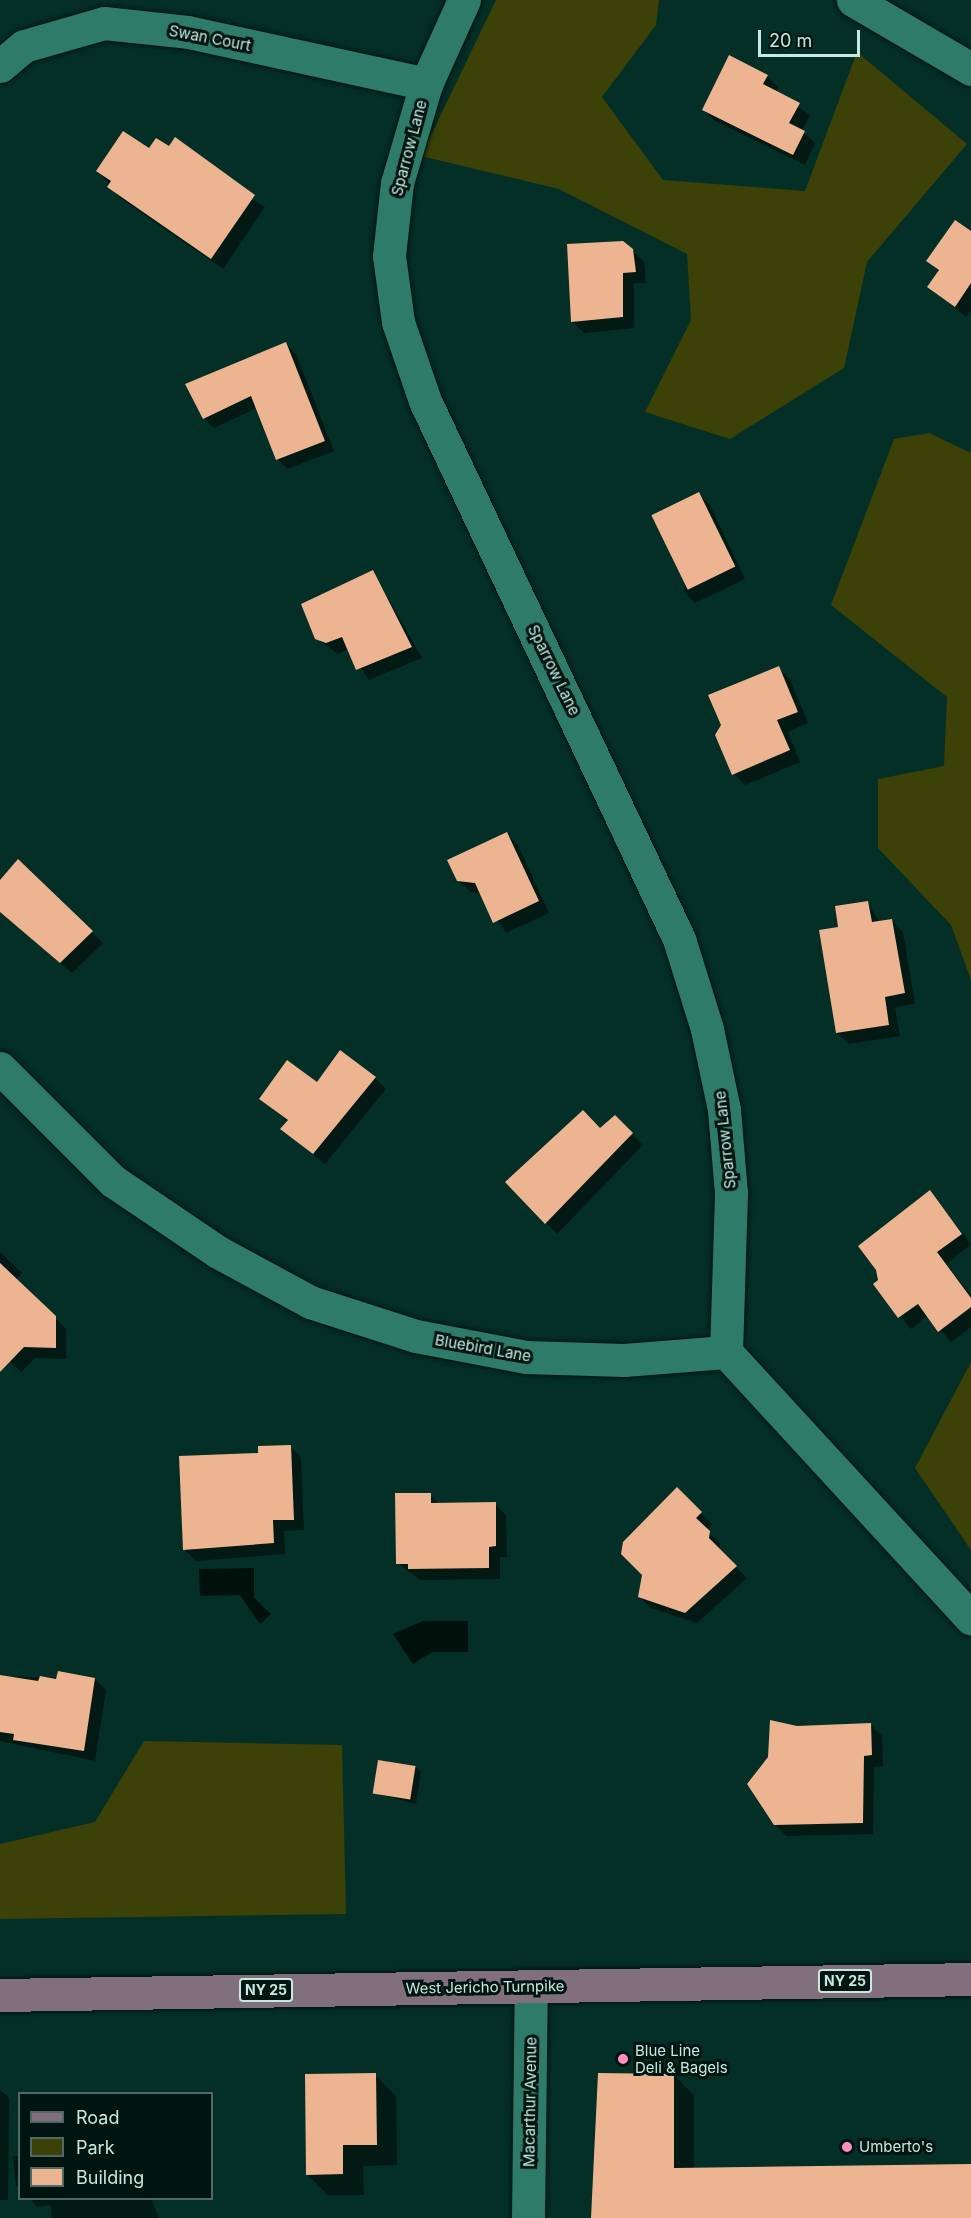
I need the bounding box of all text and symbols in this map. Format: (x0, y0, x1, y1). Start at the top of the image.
scale bar (761, 18, 863, 56)
street label: Swan Court (168, 21, 252, 55)
text: 20 m (769, 30, 812, 51)
street label: Sparrow Lane (388, 98, 430, 198)
street label: Sparrow Lane (524, 622, 584, 718)
street label: Sparrow Lane (711, 1090, 739, 1190)
street label: Bluebird Lane (434, 1331, 532, 1365)
road number: NY 25 (818, 1970, 872, 1992)
street label: West Jericho Turnpike (405, 1977, 565, 1997)
road number: NY 25 (239, 1979, 293, 2001)
street label: Macarthur Avenue (520, 2037, 540, 2167)
place label: Blue Line Deli & Bagels (635, 2041, 728, 2076)
marker: Blue Line Deli & Bagels (616, 2052, 630, 2066)
legend (18, 2092, 213, 2200)
text: Road (76, 2107, 119, 2128)
text: Park (76, 2137, 115, 2158)
place label: Umberto's (859, 2138, 933, 2156)
marker: Umberto's (840, 2140, 854, 2154)
text: Building (76, 2167, 144, 2188)

